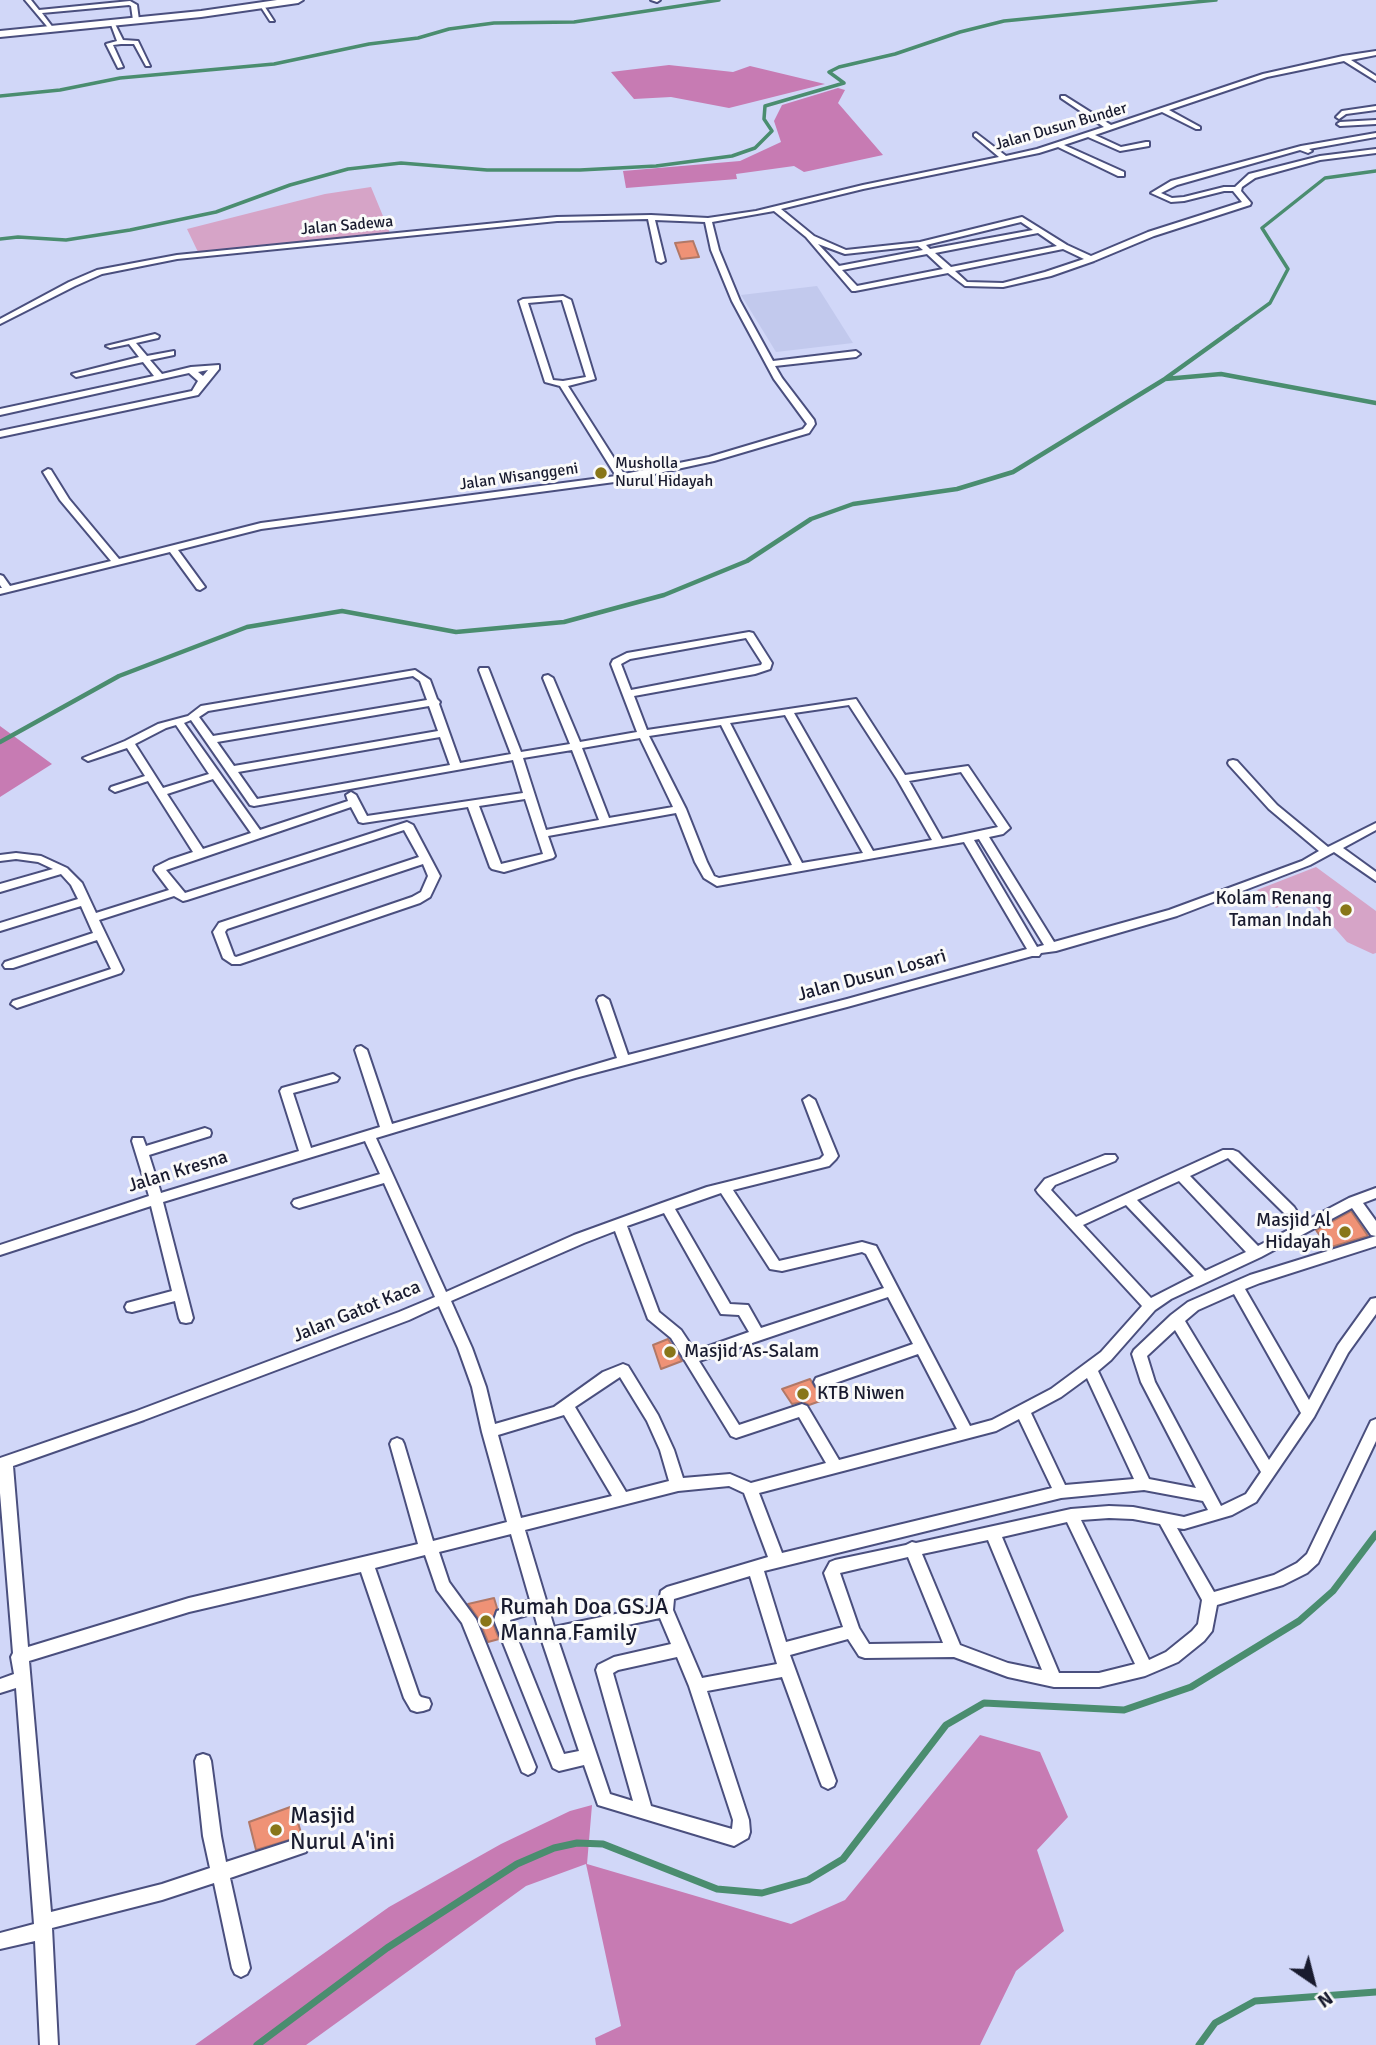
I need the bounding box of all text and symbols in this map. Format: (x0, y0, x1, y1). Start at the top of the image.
street label: Jalan Dusun Bunder (993, 99, 1129, 155)
street label: Jalan Sadewa (300, 212, 394, 240)
place label: Musholla Nurul Hidayah (615, 454, 713, 492)
street label: Jalan Wisanggeni (458, 459, 580, 495)
marker: Musholla Nurul Hidayah (593, 465, 609, 481)
place label: Kolam Renang Taman Indah (1215, 888, 1332, 932)
marker: Kolam Renang Taman Indah (1338, 902, 1354, 918)
street label: Jalan Dusun Losari (795, 945, 949, 1007)
street label: Jalan Kresna (125, 1146, 231, 1198)
place label: Masjid Al Hidayah (1256, 1210, 1331, 1254)
marker: Masjid Al Hidayah (1337, 1224, 1353, 1240)
street label: Jalan Gatot Kaca (290, 1276, 424, 1348)
place label: Masjid As-Salam (684, 1341, 819, 1363)
marker: Masjid As-Salam (662, 1344, 678, 1360)
place label: KTB Niwen (817, 1383, 905, 1405)
marker: KTB Niwen (795, 1386, 811, 1402)
place label: Rumah Doa GSJA Manna Family (500, 1594, 669, 1648)
marker: Rumah Doa GSJA Manna Family (478, 1613, 494, 1629)
place label: Masjid Nurul A'ini (290, 1803, 395, 1857)
marker: Masjid Nurul A'ini (268, 1822, 284, 1838)
north arrow (1278, 1947, 1348, 2017)
text: N (1313, 1986, 1337, 2013)

